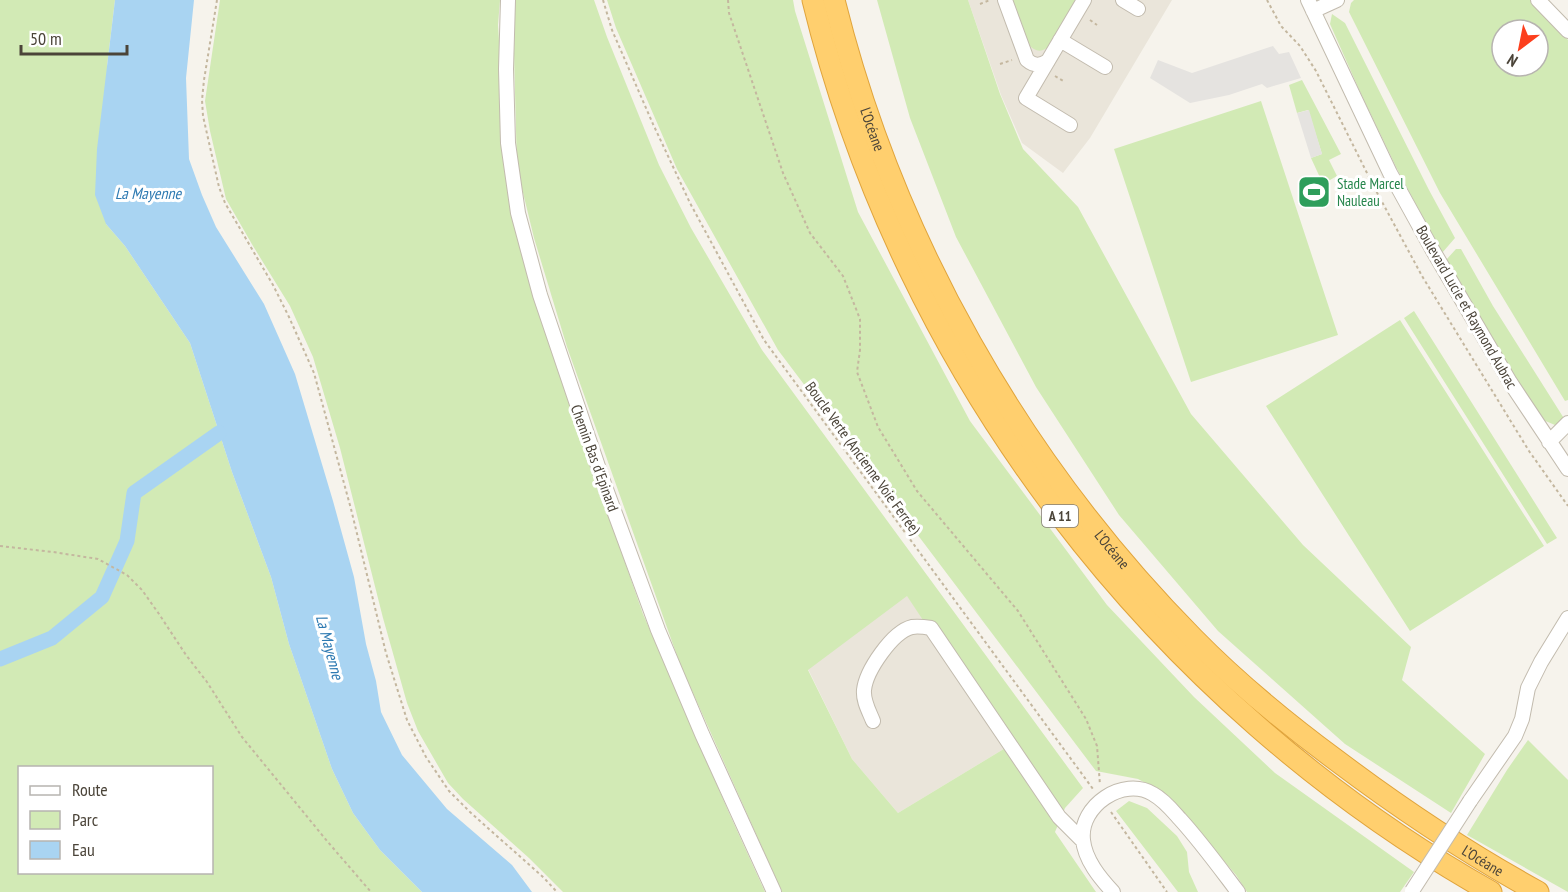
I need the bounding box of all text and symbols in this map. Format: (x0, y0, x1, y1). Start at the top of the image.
scale bar (21, 18, 128, 56)
north arrow (1490, 18, 1550, 78)
text: 50 m (30, 27, 62, 50)
text: N (1503, 50, 1521, 71)
street label: L’Océane (857, 105, 890, 154)
sports icon: Stade Marcel Nauleau (1296, 174, 1332, 210)
place label: Stade Marcel Nauleau (1337, 174, 1404, 210)
water label: La Mayenne (115, 183, 182, 203)
street label: Boulevard Lucie et Raymond Aubrac (1412, 222, 1522, 393)
street label: Boucle Verte (Ancienne Voie Ferrée) (801, 378, 925, 538)
street label: Chemin Bas d'Epinard (567, 402, 623, 514)
road number: A 11 (1042, 505, 1078, 527)
street label: L’Océane (1091, 526, 1134, 573)
water label: La Mayenne (312, 612, 349, 683)
legend (18, 766, 213, 874)
text: Route (72, 778, 108, 801)
text: Parc (72, 808, 99, 831)
text: Eau (72, 838, 95, 861)
street label: L’Océane (1459, 840, 1507, 880)

